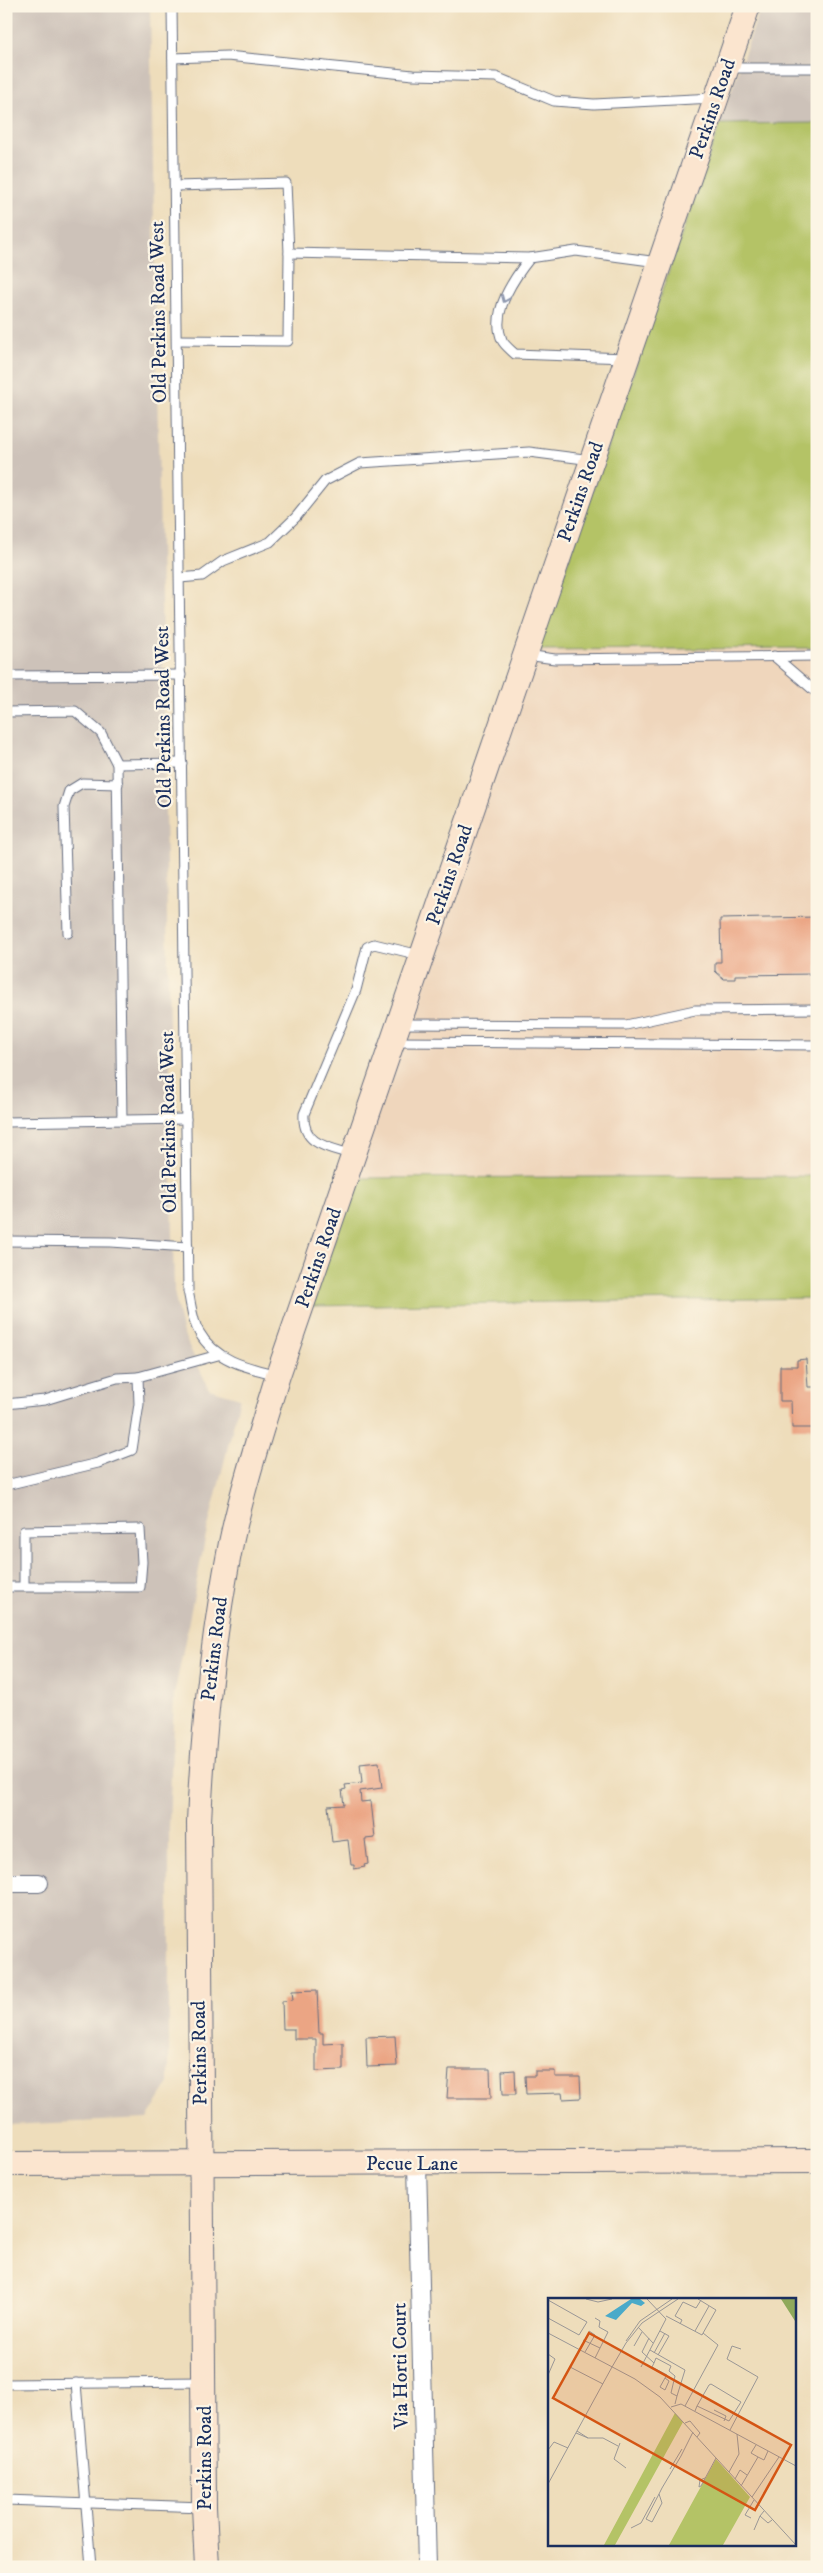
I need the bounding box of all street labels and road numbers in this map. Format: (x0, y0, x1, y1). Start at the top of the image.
street label: Perkins Road (684, 55, 742, 163)
street label: Old Perkins Road West (145, 221, 173, 403)
street label: Perkins Road (552, 438, 610, 546)
street label: Old Perkins Road West (150, 626, 178, 808)
street label: Perkins Road (421, 821, 479, 929)
street label: Old Perkins Road West (155, 1031, 183, 1213)
street label: Perkins Road (290, 1204, 348, 1312)
street label: Perkins Road (196, 1595, 234, 1703)
street label: Perkins Road (187, 2000, 213, 2106)
street label: Pecue Lane (366, 2152, 458, 2177)
street label: Via Horti Court (387, 2303, 415, 2430)
street label: Perkins Road (193, 2406, 218, 2510)

